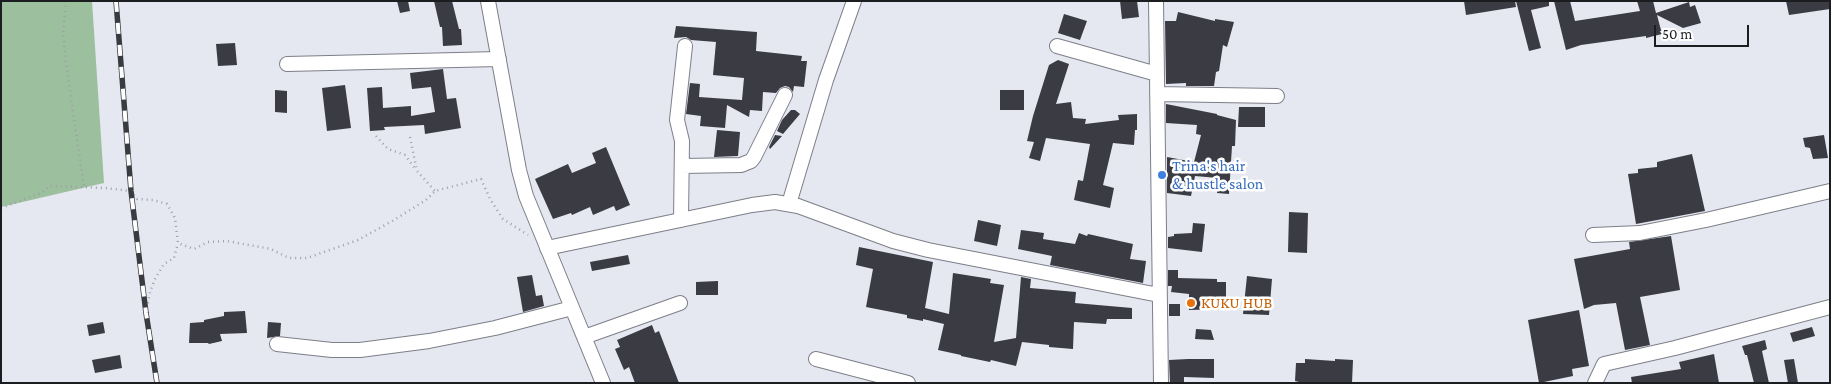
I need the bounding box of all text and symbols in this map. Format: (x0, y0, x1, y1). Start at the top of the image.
scale bar (1656, 15, 1751, 47)
text: 50 m (1662, 26, 1692, 42)
place label: Trina's hair & hustle salon (1172, 156, 1263, 194)
marker: Trina's hair & hustle salon (1156, 169, 1168, 181)
place label: KUKU HUB (1201, 293, 1272, 313)
marker: KUKU HUB (1185, 297, 1197, 309)

